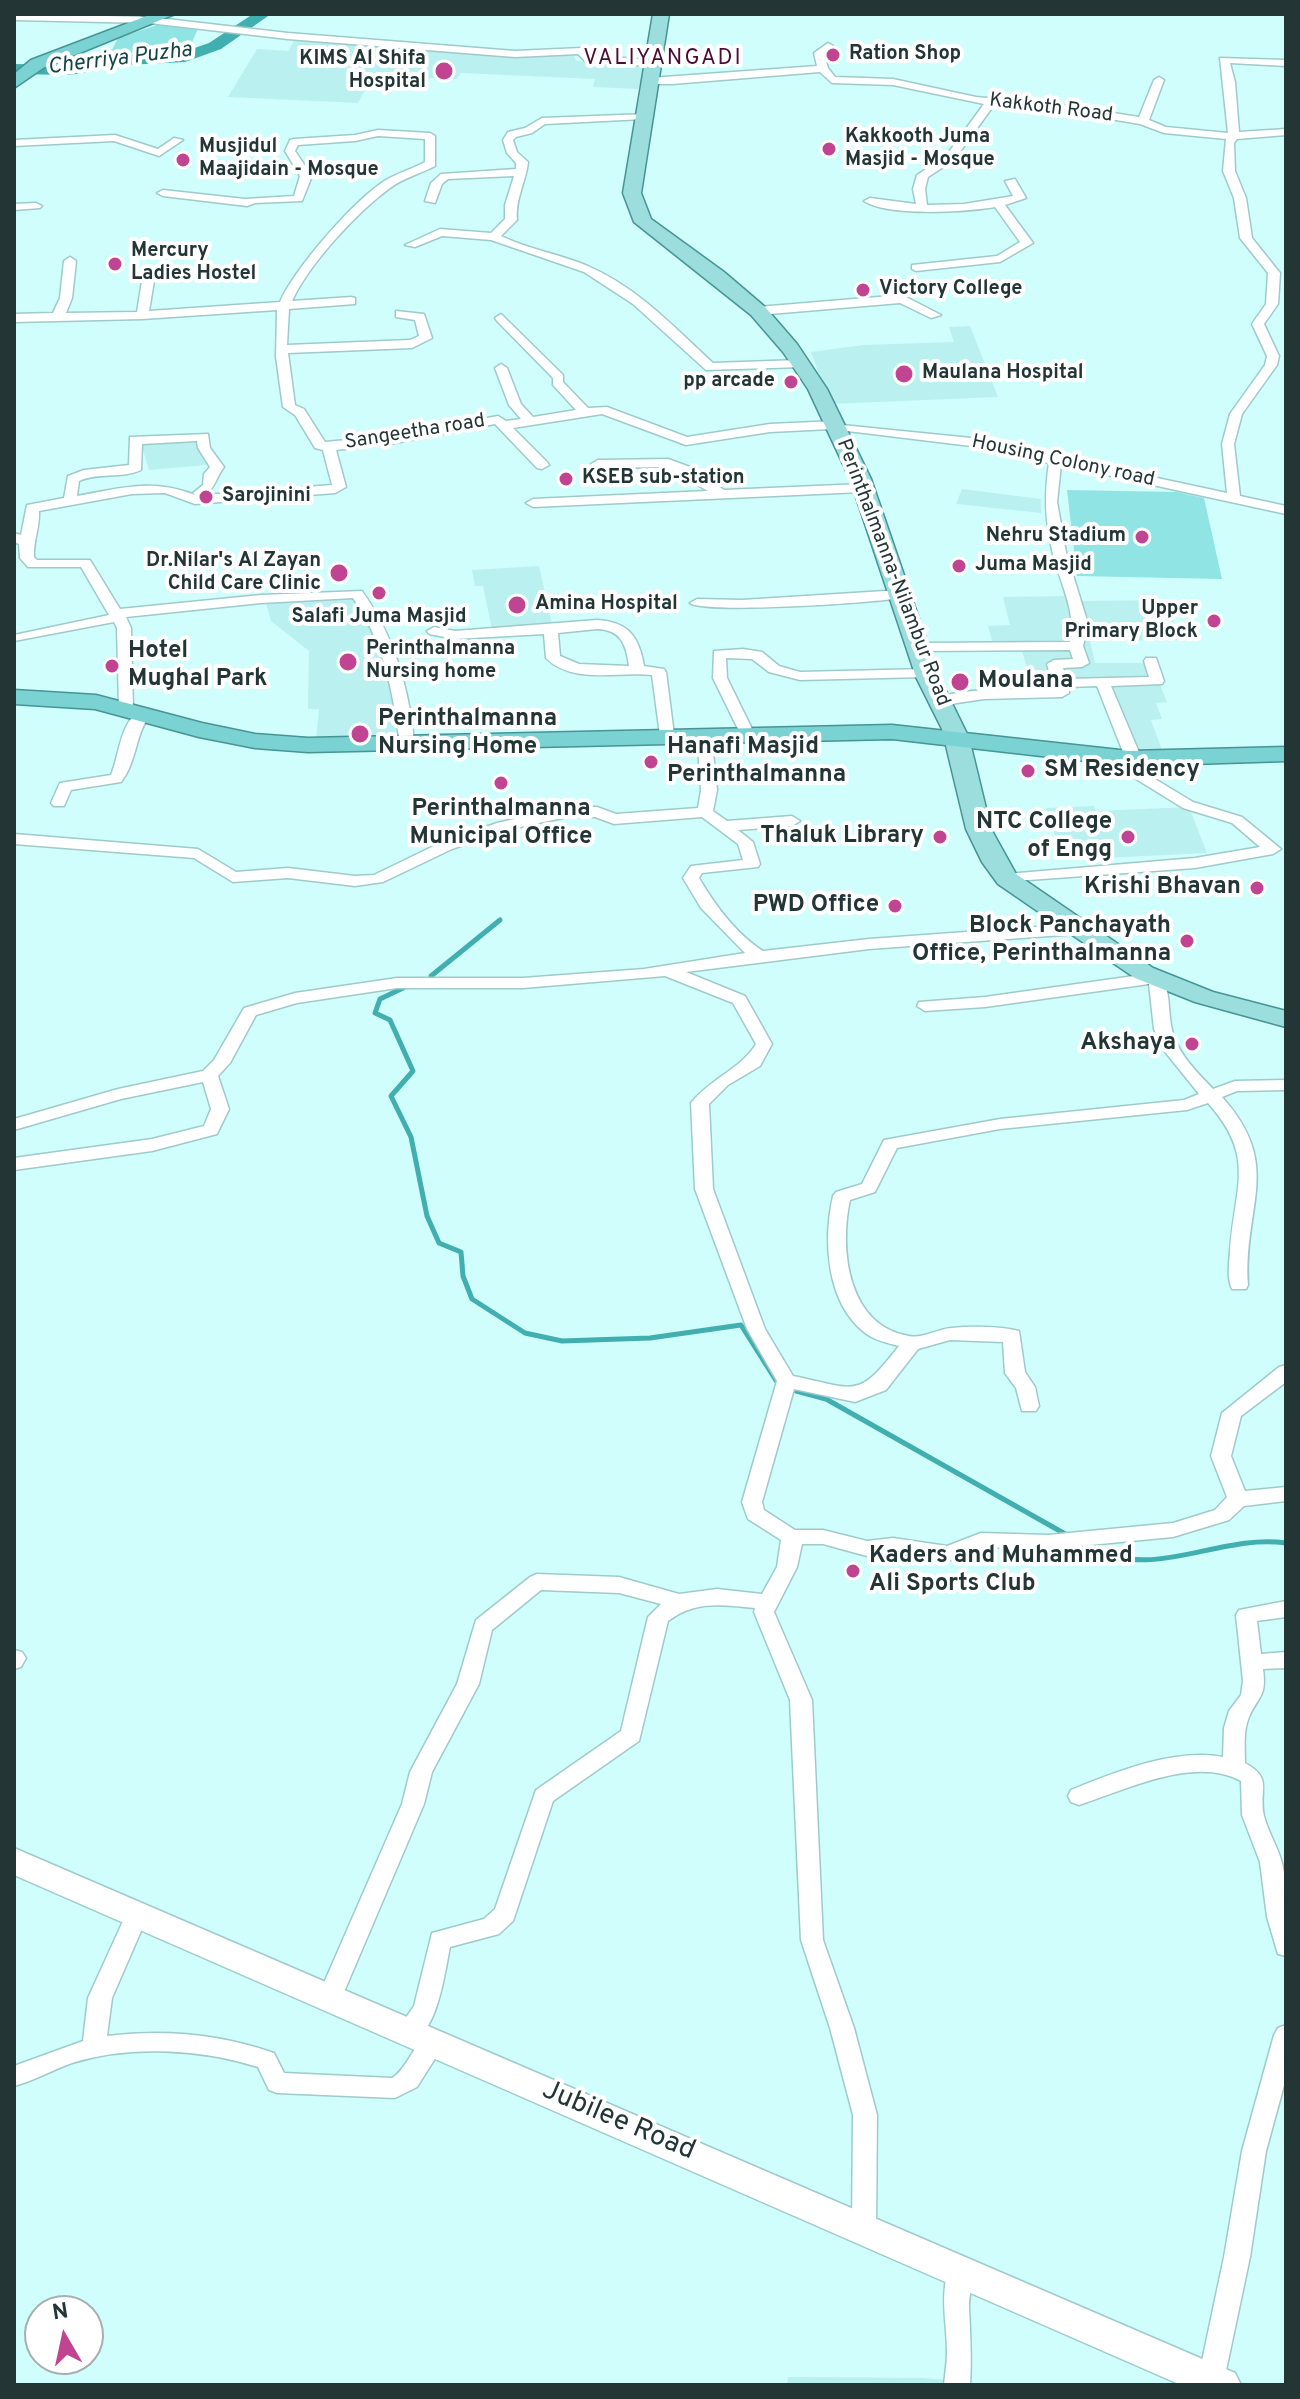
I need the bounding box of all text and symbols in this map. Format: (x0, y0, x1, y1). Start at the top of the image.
water label: Cherriya Puzha (46, 38, 194, 82)
place label: Ration Shop (849, 43, 961, 67)
marker: Ration Shop (824, 46, 842, 64)
district label: VALIYANGADI (583, 47, 743, 73)
place label: KIMS Al Shifa Hospital (299, 48, 426, 95)
marker: KIMS Al Shifa Hospital (433, 60, 455, 82)
street label: Kakkoth Road (988, 90, 1114, 128)
place label: Kakkooth Juma Masjid - Mosque (845, 126, 995, 173)
place label: Musjidul Maajidain - Mosque (199, 136, 379, 183)
marker: Kakkooth Juma Masjid - Mosque (820, 140, 838, 158)
marker: Musjidul Maajidain - Mosque (174, 151, 192, 169)
place label: Mercury Ladies Hostel (131, 240, 256, 287)
marker: Mercury Ladies Hostel (106, 255, 124, 273)
place label: Victory College (879, 278, 1022, 302)
marker: Victory College (854, 281, 872, 299)
place label: Maulana Hospital (922, 362, 1084, 386)
marker: Maulana Hospital (893, 363, 915, 385)
place label: pp arcade (683, 370, 775, 394)
marker: pp arcade (782, 373, 800, 391)
street label: Sangeetha road (343, 410, 487, 456)
street label: Housing Colony road (969, 431, 1157, 493)
street label: Perinthalmanna-Nilambur Road (830, 436, 954, 710)
place label: KSEB sub-station (582, 467, 745, 491)
marker: KSEB sub-station (557, 470, 575, 488)
place label: Sarojinini (222, 485, 311, 509)
marker: Sarojinini (197, 488, 215, 506)
place label: Nehru Stadium (986, 525, 1126, 549)
marker: Nehru Stadium (1133, 528, 1151, 546)
place label: Dr.Nilar's Al Zayan Child Care Clinic (146, 550, 321, 597)
place label: Juma Masjid (975, 554, 1092, 578)
marker: Juma Masjid (950, 557, 968, 575)
marker: Dr.Nilar's Al Zayan Child Care Clinic (328, 562, 350, 584)
marker: Salafi Juma Masjid (370, 584, 388, 602)
place label: Amina Hospital (535, 593, 678, 617)
marker: Amina Hospital (506, 594, 528, 616)
place label: Upper Primary Block (1065, 598, 1198, 645)
place label: Salafi Juma Masjid (291, 606, 467, 630)
marker: Upper Primary Block (1205, 612, 1223, 630)
place label: Hotel Mughal Park (128, 638, 267, 694)
place label: Perinthalmanna Nursing home (366, 638, 515, 685)
marker: Perinthalmanna Nursing home (337, 651, 359, 673)
marker: Hotel Mughal Park (103, 657, 121, 675)
place label: Moulana (978, 668, 1073, 696)
marker: Moulana (949, 671, 971, 693)
place label: Perinthalmanna Nursing Home (378, 706, 557, 762)
marker: Perinthalmanna Nursing Home (349, 723, 371, 745)
place label: Hanafi Masjid Perinthalmanna (667, 734, 846, 790)
marker: Hanafi Masjid Perinthalmanna (642, 753, 660, 771)
place label: SM Residency (1044, 757, 1200, 785)
marker: SM Residency (1019, 762, 1037, 780)
marker: Perinthalmanna Municipal Office (492, 774, 510, 792)
place label: Perinthalmanna Municipal Office (410, 796, 592, 852)
place label: NTC College of Engg (976, 809, 1112, 865)
place label: Thaluk Library (760, 823, 924, 851)
marker: Thaluk Library (931, 828, 949, 846)
marker: NTC College of Engg (1119, 828, 1137, 846)
place label: Krishi Bhavan (1084, 874, 1241, 902)
marker: Krishi Bhavan (1248, 879, 1266, 897)
place label: PWD Office (753, 892, 879, 920)
marker: PWD Office (886, 897, 904, 915)
place label: Block Panchayath Office, Perinthalmanna (912, 913, 1171, 969)
marker: Block Panchayath Office, Perinthalmanna (1178, 932, 1196, 950)
place label: Akshaya (1080, 1030, 1176, 1058)
marker: Akshaya (1183, 1035, 1201, 1053)
place label: Kaders and Muhammed Ali Sports Club (869, 1543, 1133, 1599)
marker: Kaders and Muhammed Ali Sports Club (844, 1562, 862, 1580)
street label: Jubilee Road (536, 2075, 700, 2169)
north arrow (24, 2295, 104, 2375)
text: N (51, 2298, 70, 2327)

